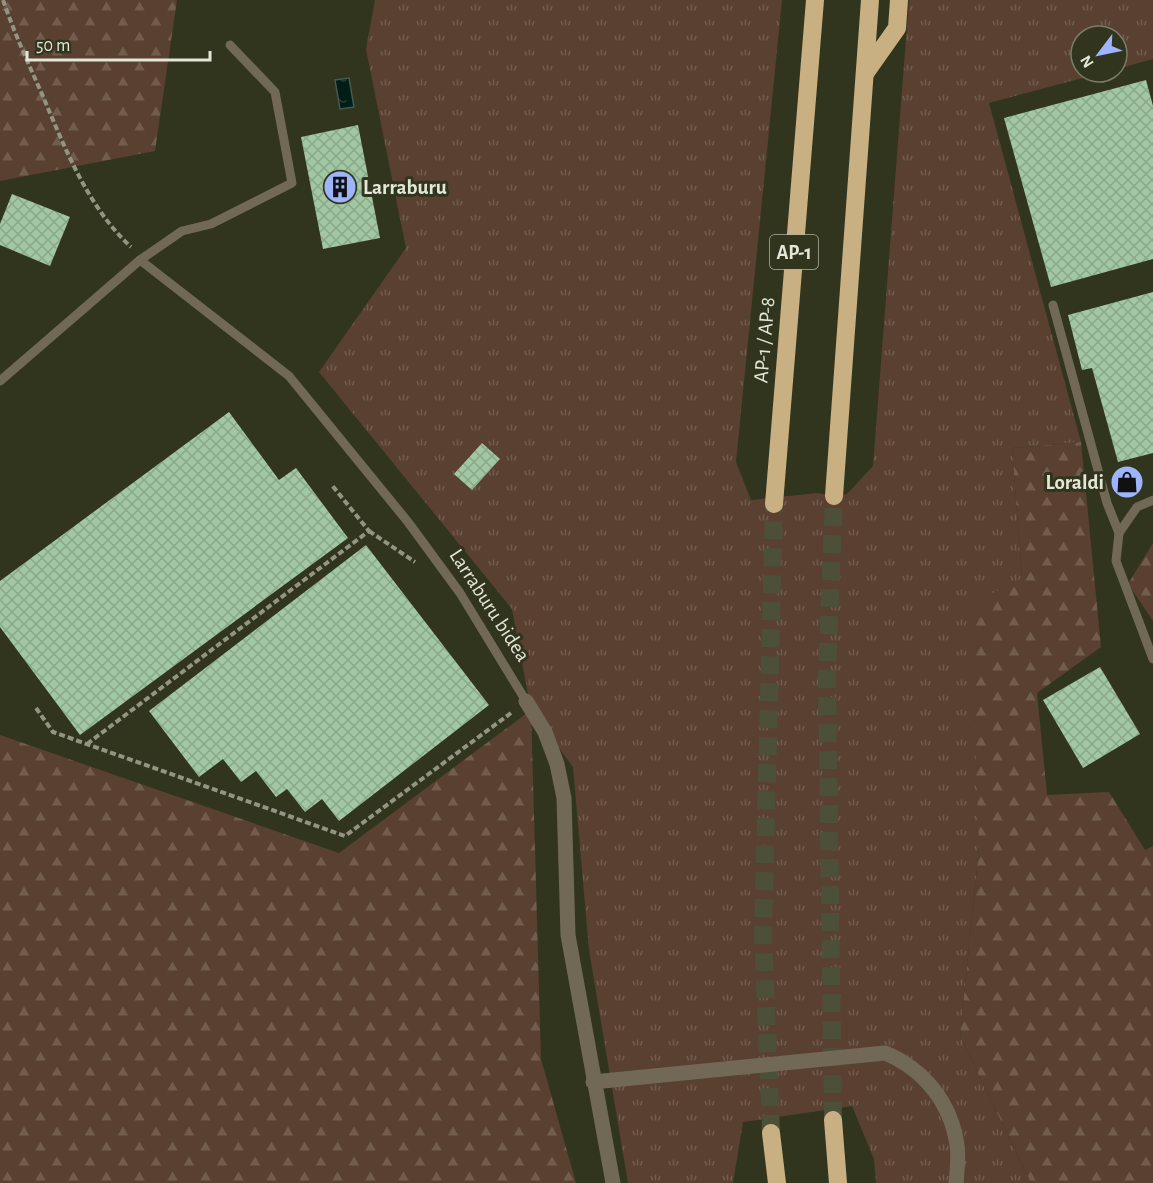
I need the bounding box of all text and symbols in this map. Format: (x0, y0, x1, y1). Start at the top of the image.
scale bar (27, 24, 210, 62)
north arrow (1069, 24, 1129, 84)
text: 50 m (36, 37, 70, 55)
text: N (1077, 52, 1097, 70)
building icon: Larraburu (322, 169, 358, 205)
place label: Larraburu (363, 177, 447, 198)
road number: AP-1 (770, 235, 818, 269)
street label: AP-1 / AP-8 (750, 296, 779, 384)
shop icon: Loraldi (1109, 464, 1145, 500)
place label: Loraldi (1046, 472, 1104, 493)
street label: Larraburu bidea (445, 545, 534, 666)

